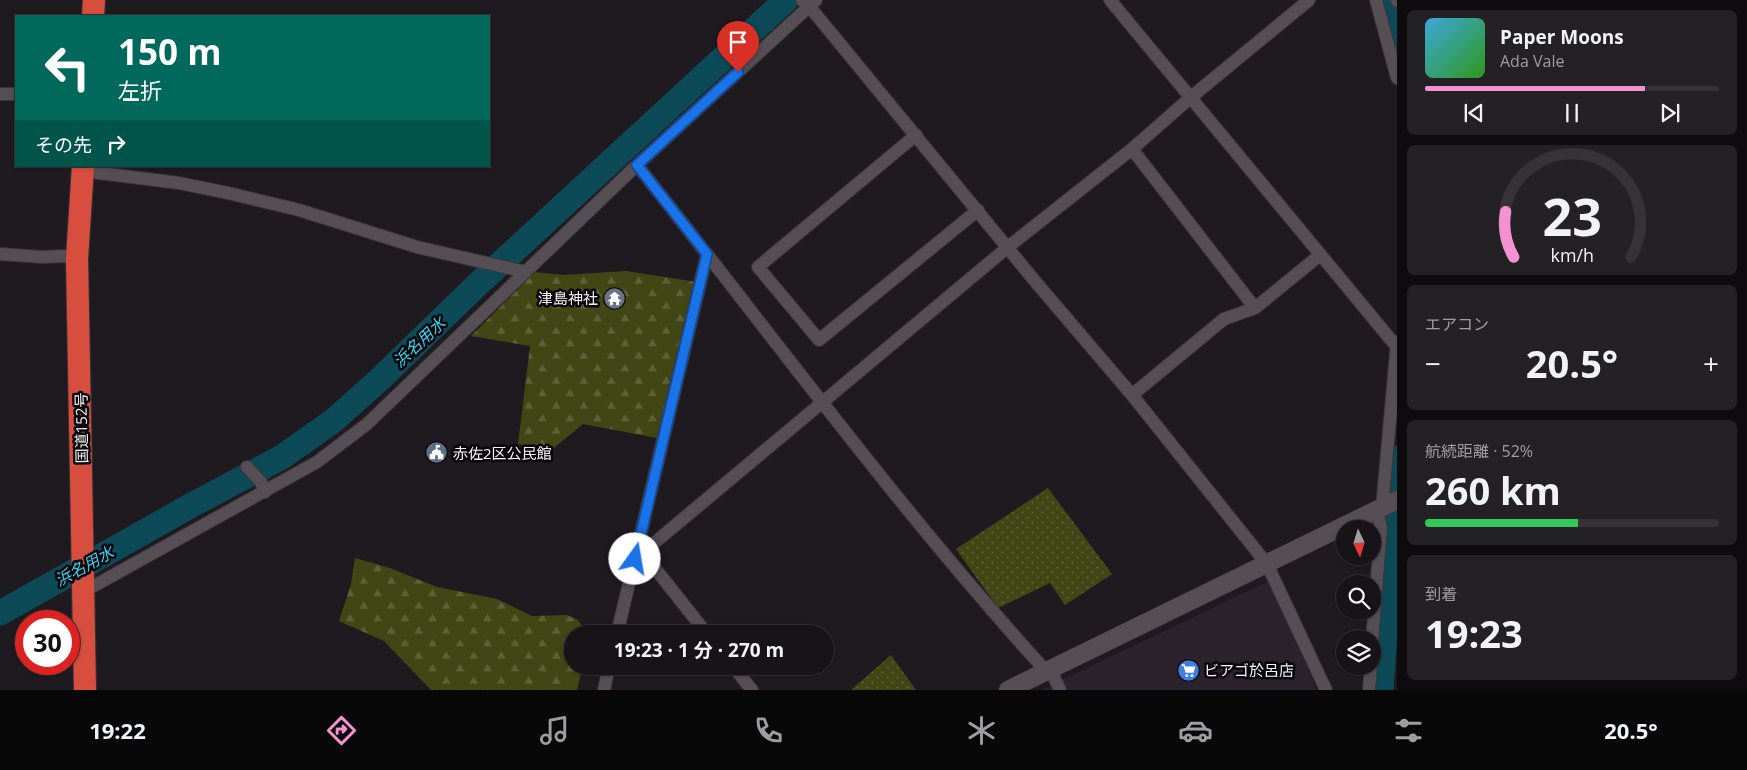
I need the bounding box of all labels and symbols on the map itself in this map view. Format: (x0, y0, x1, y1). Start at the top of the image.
pin (717, 21, 759, 72)
temple icon: 津島神社 (602, 286, 626, 310)
place label: 津島神社 (538, 288, 598, 308)
water label: 浜名用水 (388, 311, 451, 372)
street label: 国道152号 (70, 392, 92, 464)
public building icon: 赤佐2区公民館 (425, 441, 449, 465)
place label: 赤佐2区公民館 (453, 443, 552, 463)
north arrow (1336, 520, 1381, 565)
position arrow (608, 532, 660, 584)
water label: 浜名用水 (51, 540, 119, 591)
speed limit sign: 30 (15, 610, 80, 675)
supermarket icon: ビアゴ於呂店 (1176, 658, 1200, 682)
place label: ビアゴ於呂店 (1204, 660, 1294, 680)

